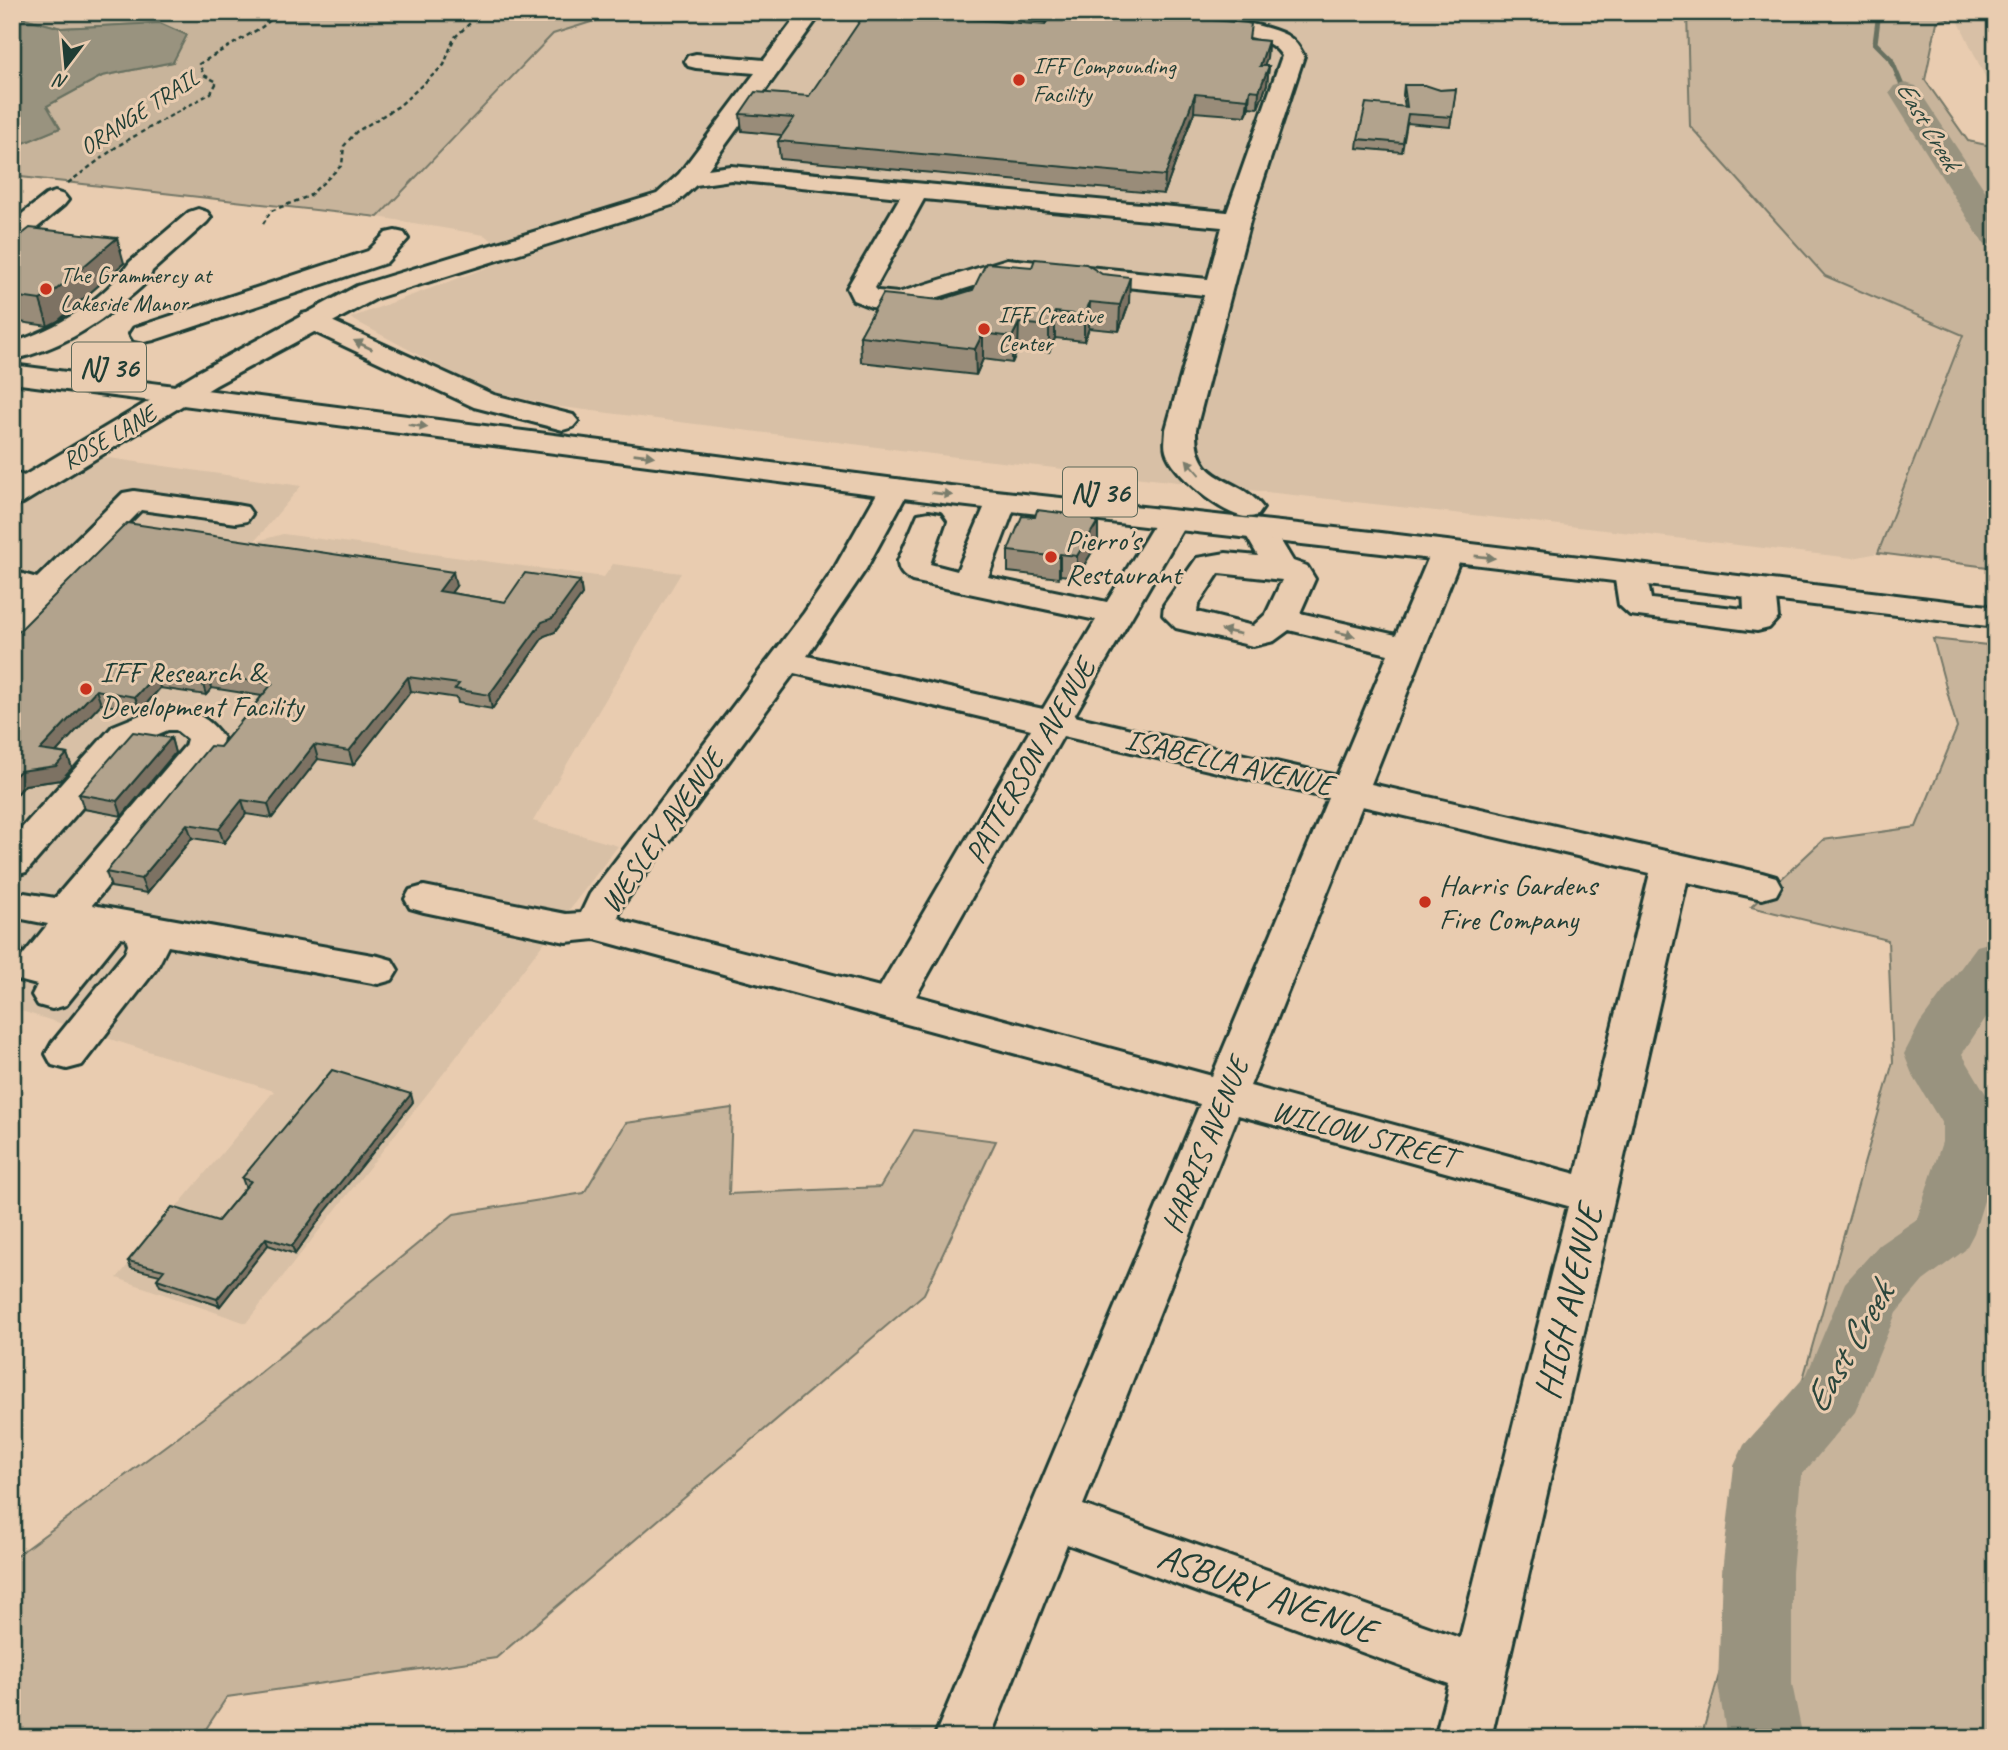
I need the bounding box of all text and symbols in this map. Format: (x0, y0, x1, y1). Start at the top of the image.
north arrow (32, 32, 102, 102)
place label: IFF Compounding Facility (1033, 51, 1177, 109)
street label: ORANGE TRAIL (74, 62, 205, 162)
text: N (50, 67, 71, 95)
marker: IFF Compounding Facility (1011, 72, 1027, 88)
water label: East Creek (1889, 75, 1969, 179)
place label: The Grammercy at Lakeside Manor (60, 260, 213, 318)
marker: The Grammercy at Lakeside Manor (38, 281, 54, 297)
place label: IFF Creative Center (998, 300, 1105, 358)
marker: IFF Creative Center (976, 321, 992, 337)
one-way arrow (353, 339, 373, 350)
road number: NJ 36 (72, 342, 146, 392)
street label: ROSE LANE (57, 397, 164, 476)
one-way arrow (407, 420, 429, 431)
one-way arrow (633, 449, 655, 460)
one-way arrow (1185, 458, 1201, 476)
road number: NJ 36 (1063, 468, 1137, 516)
one-way arrow (932, 489, 954, 500)
place label: Pierro's Restaurant (1065, 521, 1184, 593)
marker: Pierro's Restaurant (1043, 549, 1059, 565)
one-way arrow (1474, 551, 1496, 562)
one-way arrow (1220, 626, 1242, 637)
one-way arrow (1334, 628, 1356, 639)
street label: PATTERSON AVENUE (956, 648, 1106, 870)
place label: IFF Research & Development Facility (100, 653, 306, 725)
marker: IFF Research & Development Facility (78, 681, 94, 697)
street label: ISABELLA AVENUE (1122, 720, 1340, 805)
street label: WESLEY AVENUE (592, 739, 734, 920)
place label: Harris Gardens Fire Company (1439, 866, 1599, 938)
marker: Harris Gardens Fire Company (1417, 894, 1433, 910)
street label: HARRIS AVENUE (1153, 1048, 1259, 1238)
street label: WILLOW STREET (1268, 1091, 1467, 1179)
street label: HIGH AVENUE (1523, 1196, 1614, 1403)
water label: East Creek (1792, 1270, 1907, 1421)
street label: ASBURY AVENUE (1152, 1532, 1387, 1656)

